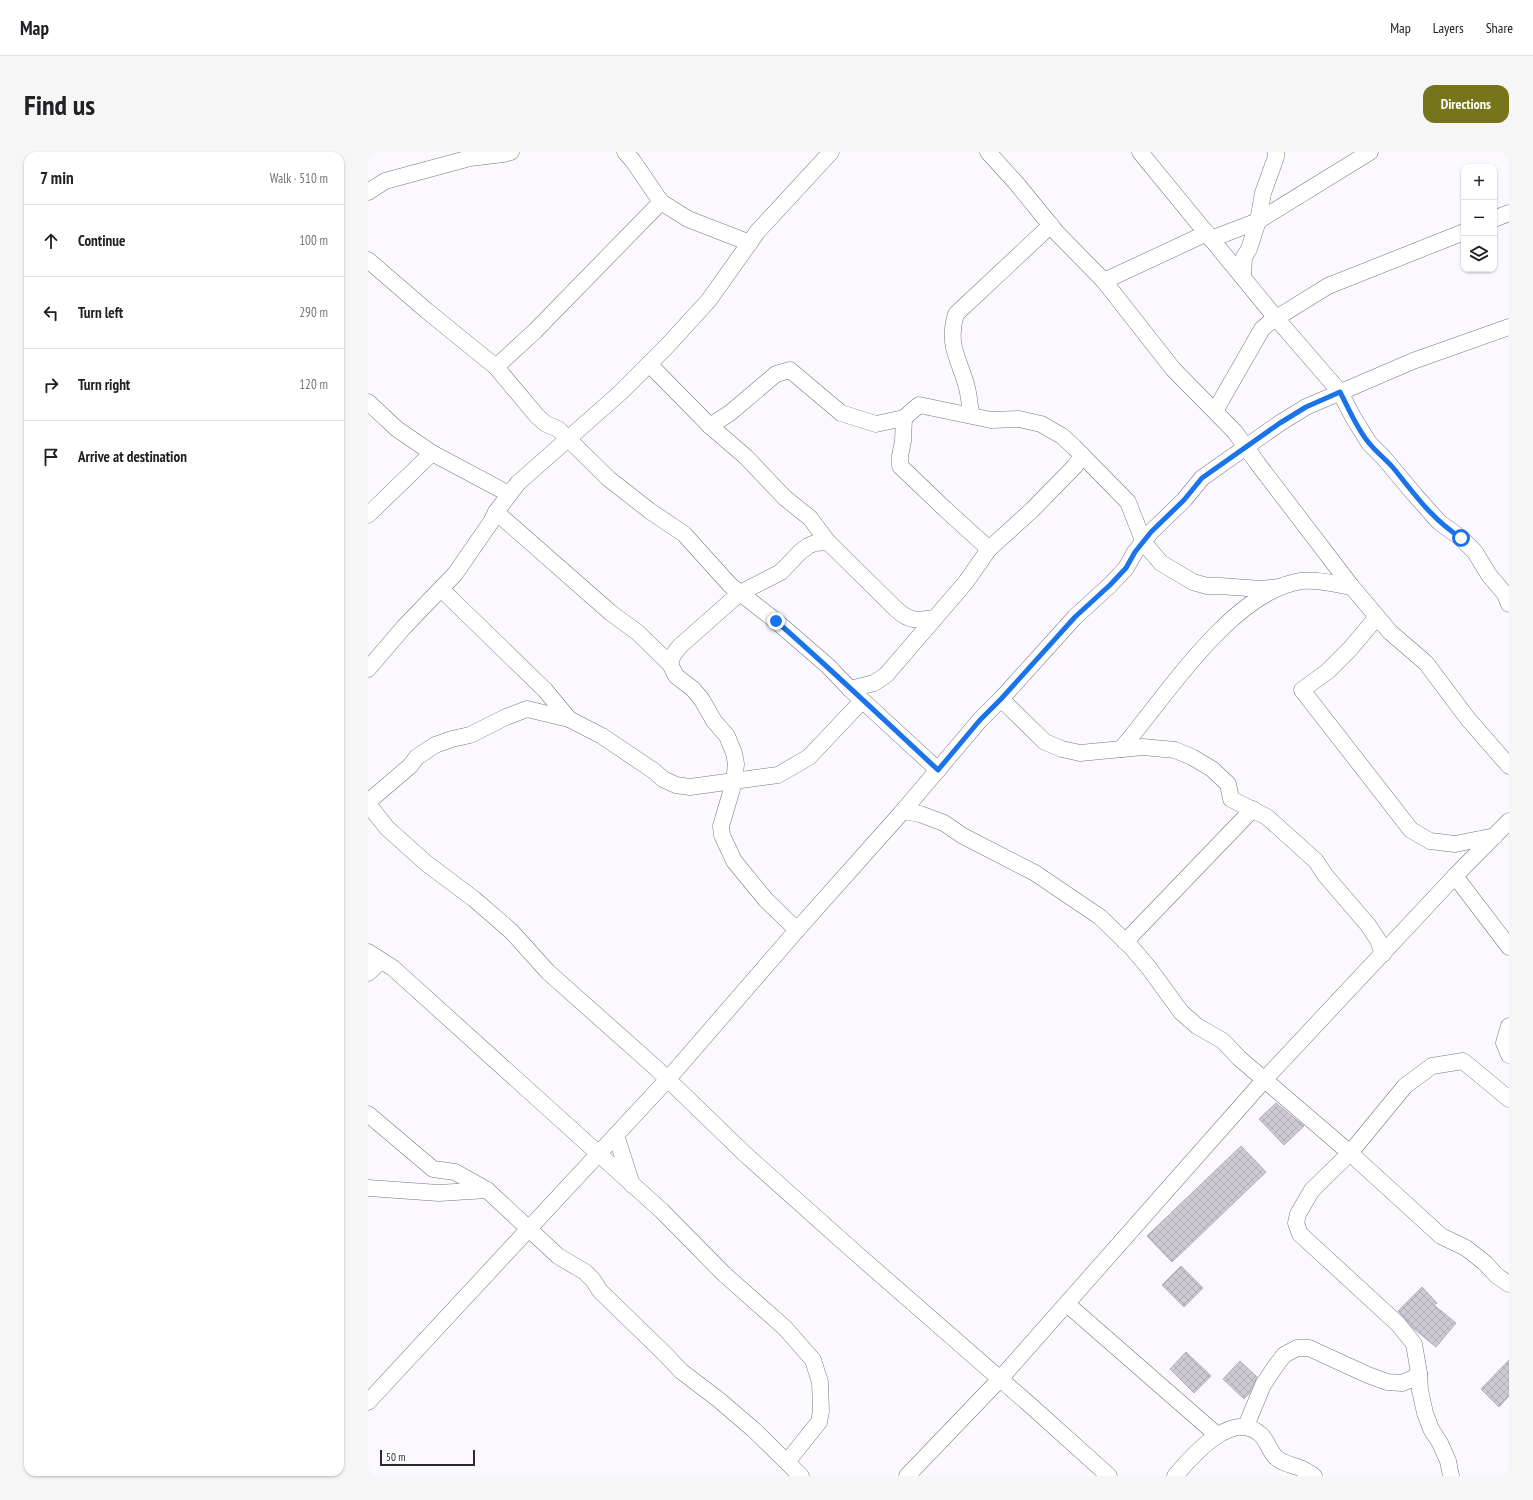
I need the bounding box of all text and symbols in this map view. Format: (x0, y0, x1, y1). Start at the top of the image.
text: Map (20, 16, 49, 40)
text: Map (1390, 19, 1411, 37)
text: Layers (1433, 19, 1464, 37)
text: Share (1486, 19, 1513, 37)
button: Directions (1423, 85, 1509, 123)
text: Find us (24, 86, 95, 123)
map controls (1461, 164, 1497, 272)
button: + (1461, 164, 1497, 200)
text: 7 min (40, 167, 74, 189)
text: Walk · 510 m (270, 170, 328, 187)
button: − (1461, 200, 1497, 236)
icon: ahead (40, 230, 62, 252)
text: Continue (78, 231, 125, 250)
text: 100 m (299, 232, 328, 249)
button: layers (1461, 236, 1497, 272)
icon: left (40, 302, 62, 324)
text: Turn left (78, 303, 123, 322)
text: 290 m (299, 304, 328, 321)
icon: right (40, 374, 62, 396)
text: Turn right (78, 375, 130, 394)
text: 120 m (299, 376, 328, 393)
icon: arrive (40, 446, 62, 468)
text: Arrive at destination (78, 447, 187, 466)
route start (1452, 529, 1470, 547)
route end (767, 612, 785, 630)
scale bar (380, 1448, 475, 1467)
text: 50 m (386, 1450, 405, 1464)

